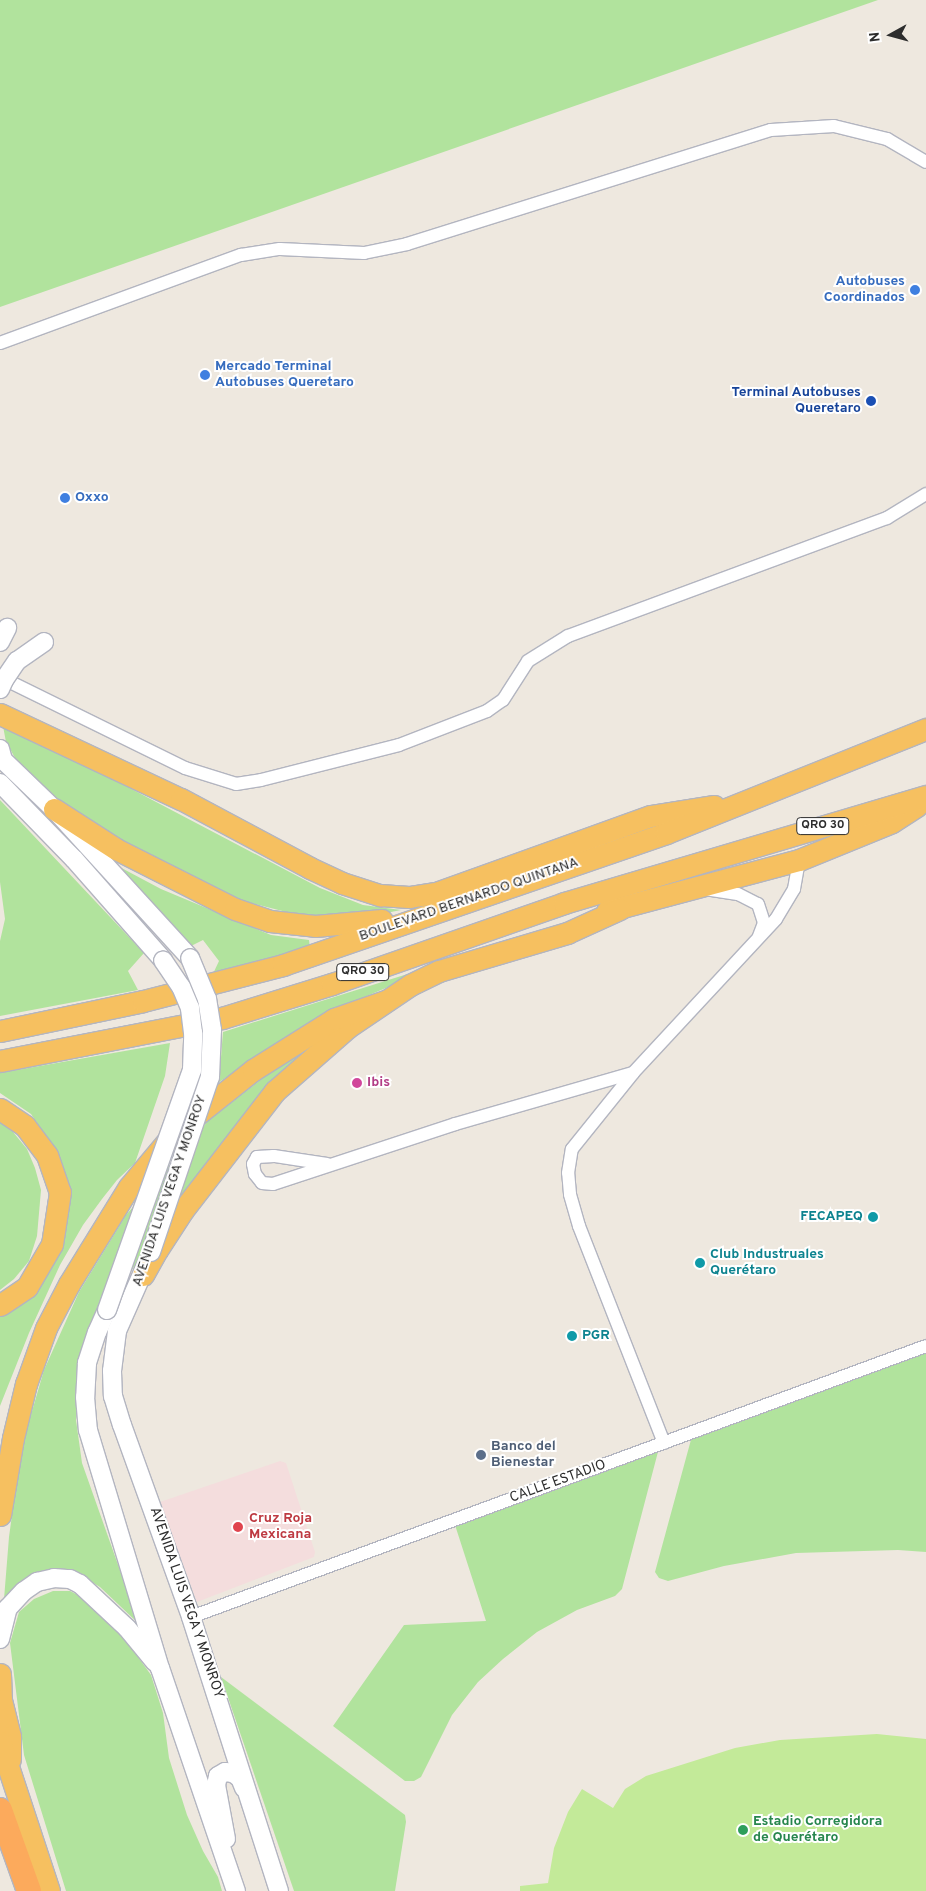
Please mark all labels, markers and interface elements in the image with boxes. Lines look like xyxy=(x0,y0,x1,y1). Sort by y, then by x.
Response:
north arrow xyxy=(866,10,916,60)
text: N xyxy=(867,31,885,43)
place label: Autobuses Coordinados xyxy=(824,274,905,306)
marker: Autobuses Coordinados xyxy=(909,284,921,296)
place label: Mercado Terminal Autobuses Queretaro xyxy=(215,359,354,392)
marker: Mercado Terminal Autobuses Queretaro xyxy=(199,369,211,381)
place label: Terminal Autobuses Queretaro xyxy=(731,385,861,418)
marker: Terminal Autobuses Queretaro xyxy=(865,395,877,407)
place label: Oxxo xyxy=(75,490,109,506)
marker: Oxxo xyxy=(59,492,71,504)
road number: QRO 30 xyxy=(796,816,850,836)
street label: BOULEVARD BERNARDO QUINTANA xyxy=(357,854,581,946)
road number: QRO 30 xyxy=(336,962,390,982)
place label: Ibis xyxy=(367,1075,390,1091)
marker: Ibis xyxy=(351,1077,363,1089)
street label: AVENIDA LUIS VEGA Y MONROY xyxy=(129,1092,211,1290)
place label: FECAPEQ xyxy=(800,1209,863,1225)
marker: FECAPEQ xyxy=(867,1211,879,1223)
place label: Club Industruales Querétaro xyxy=(710,1247,824,1280)
marker: Club Industruales Querétaro xyxy=(694,1257,706,1269)
place label: PGR xyxy=(582,1328,610,1344)
marker: PGR xyxy=(566,1330,578,1342)
place label: Banco del Bienestar xyxy=(491,1439,556,1471)
marker: Banco del Bienestar xyxy=(475,1449,487,1461)
street label: CALLE ESTADIO xyxy=(508,1457,608,1507)
street label: AVENIDA LUIS VEGA Y MONROY xyxy=(145,1504,227,1702)
place label: Cruz Roja Mexicana xyxy=(249,1511,312,1544)
marker: Cruz Roja Mexicana xyxy=(231,1520,245,1534)
place label: Estadio Corregidora de Querétaro xyxy=(753,1814,882,1846)
marker: Estadio Corregidora de Querétaro xyxy=(737,1824,749,1836)

